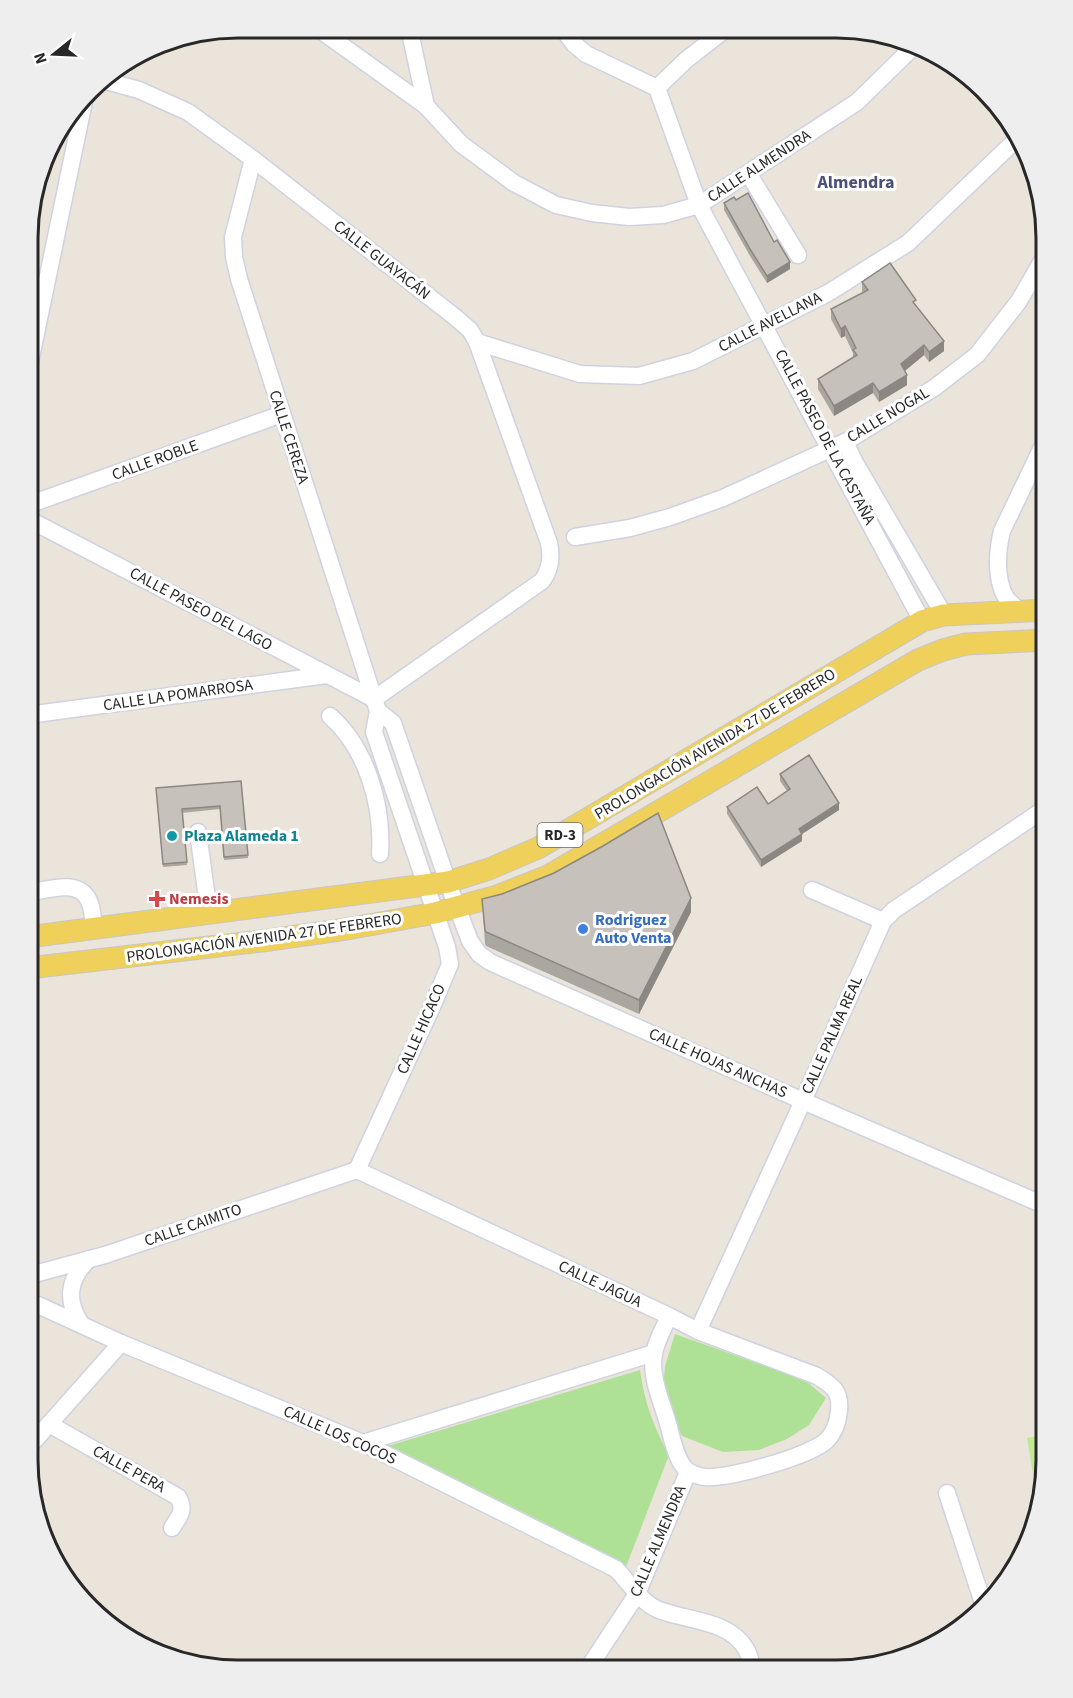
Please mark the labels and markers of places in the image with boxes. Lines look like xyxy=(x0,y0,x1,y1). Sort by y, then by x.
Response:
place label: Plaza Alameda 1 xyxy=(184,825,299,847)
marker: Plaza Alameda 1 xyxy=(165,829,179,843)
place label: Nemesis xyxy=(169,888,229,910)
marker: Nemesis xyxy=(150,892,164,906)
place label: Rodriguez Auto Venta xyxy=(594,909,671,949)
marker: Rodriguez Auto Venta xyxy=(576,922,590,936)

